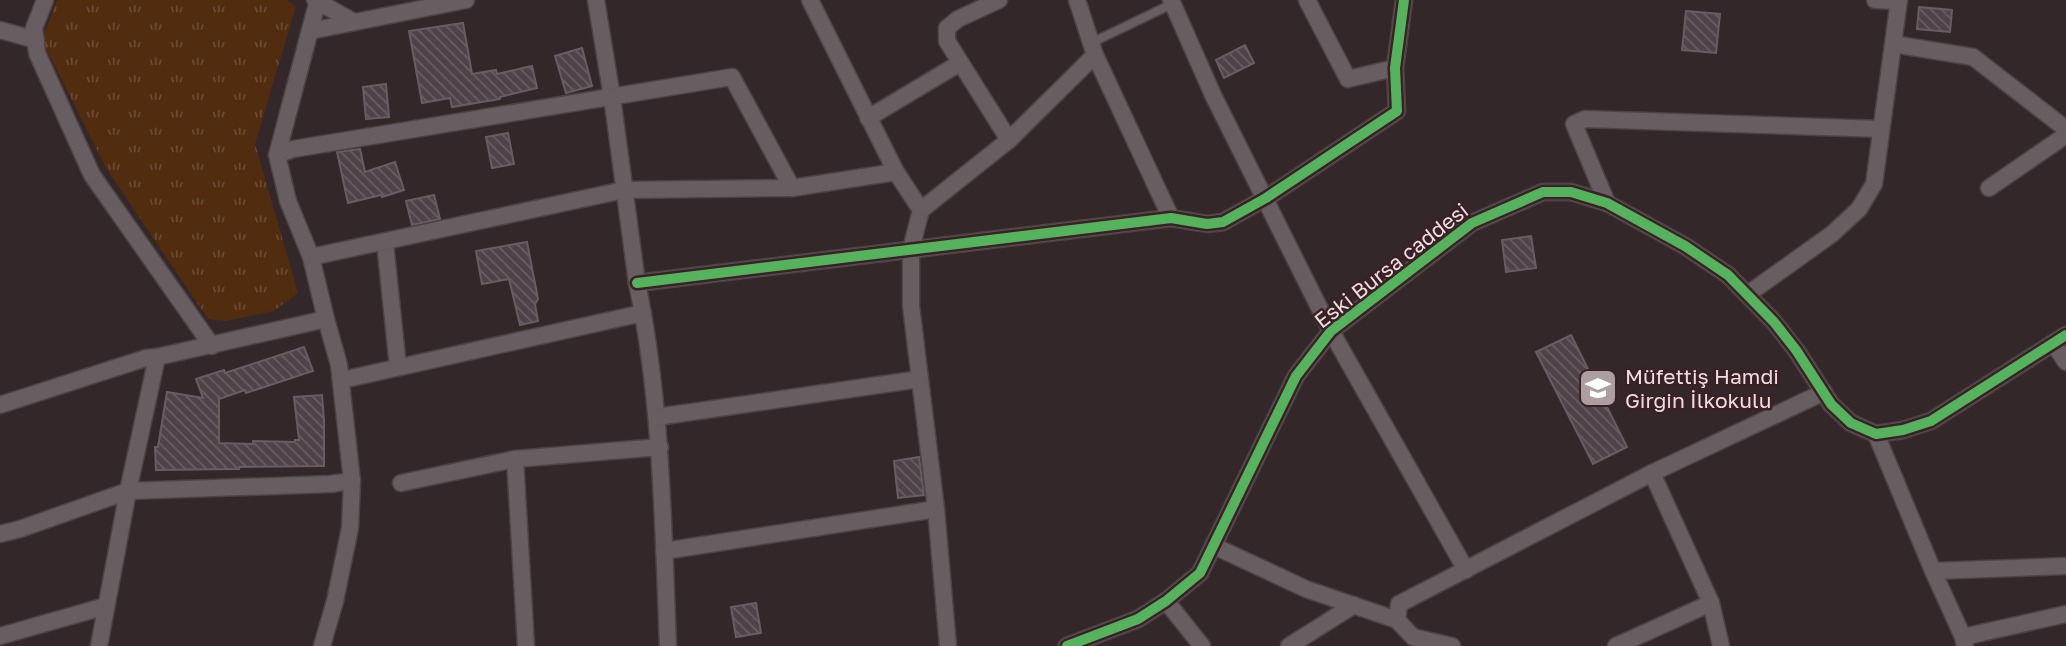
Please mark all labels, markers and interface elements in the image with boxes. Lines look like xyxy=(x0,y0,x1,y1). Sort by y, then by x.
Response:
street label: Eski Bursa caddesi xyxy=(1309,197,1473,333)
place label: Müfettiş Hamdi Girgin İlkokulu xyxy=(1625,363,1779,413)
school or university icon: Müfettiş Hamdi Girgin İlkokulu xyxy=(1577,367,1619,409)

